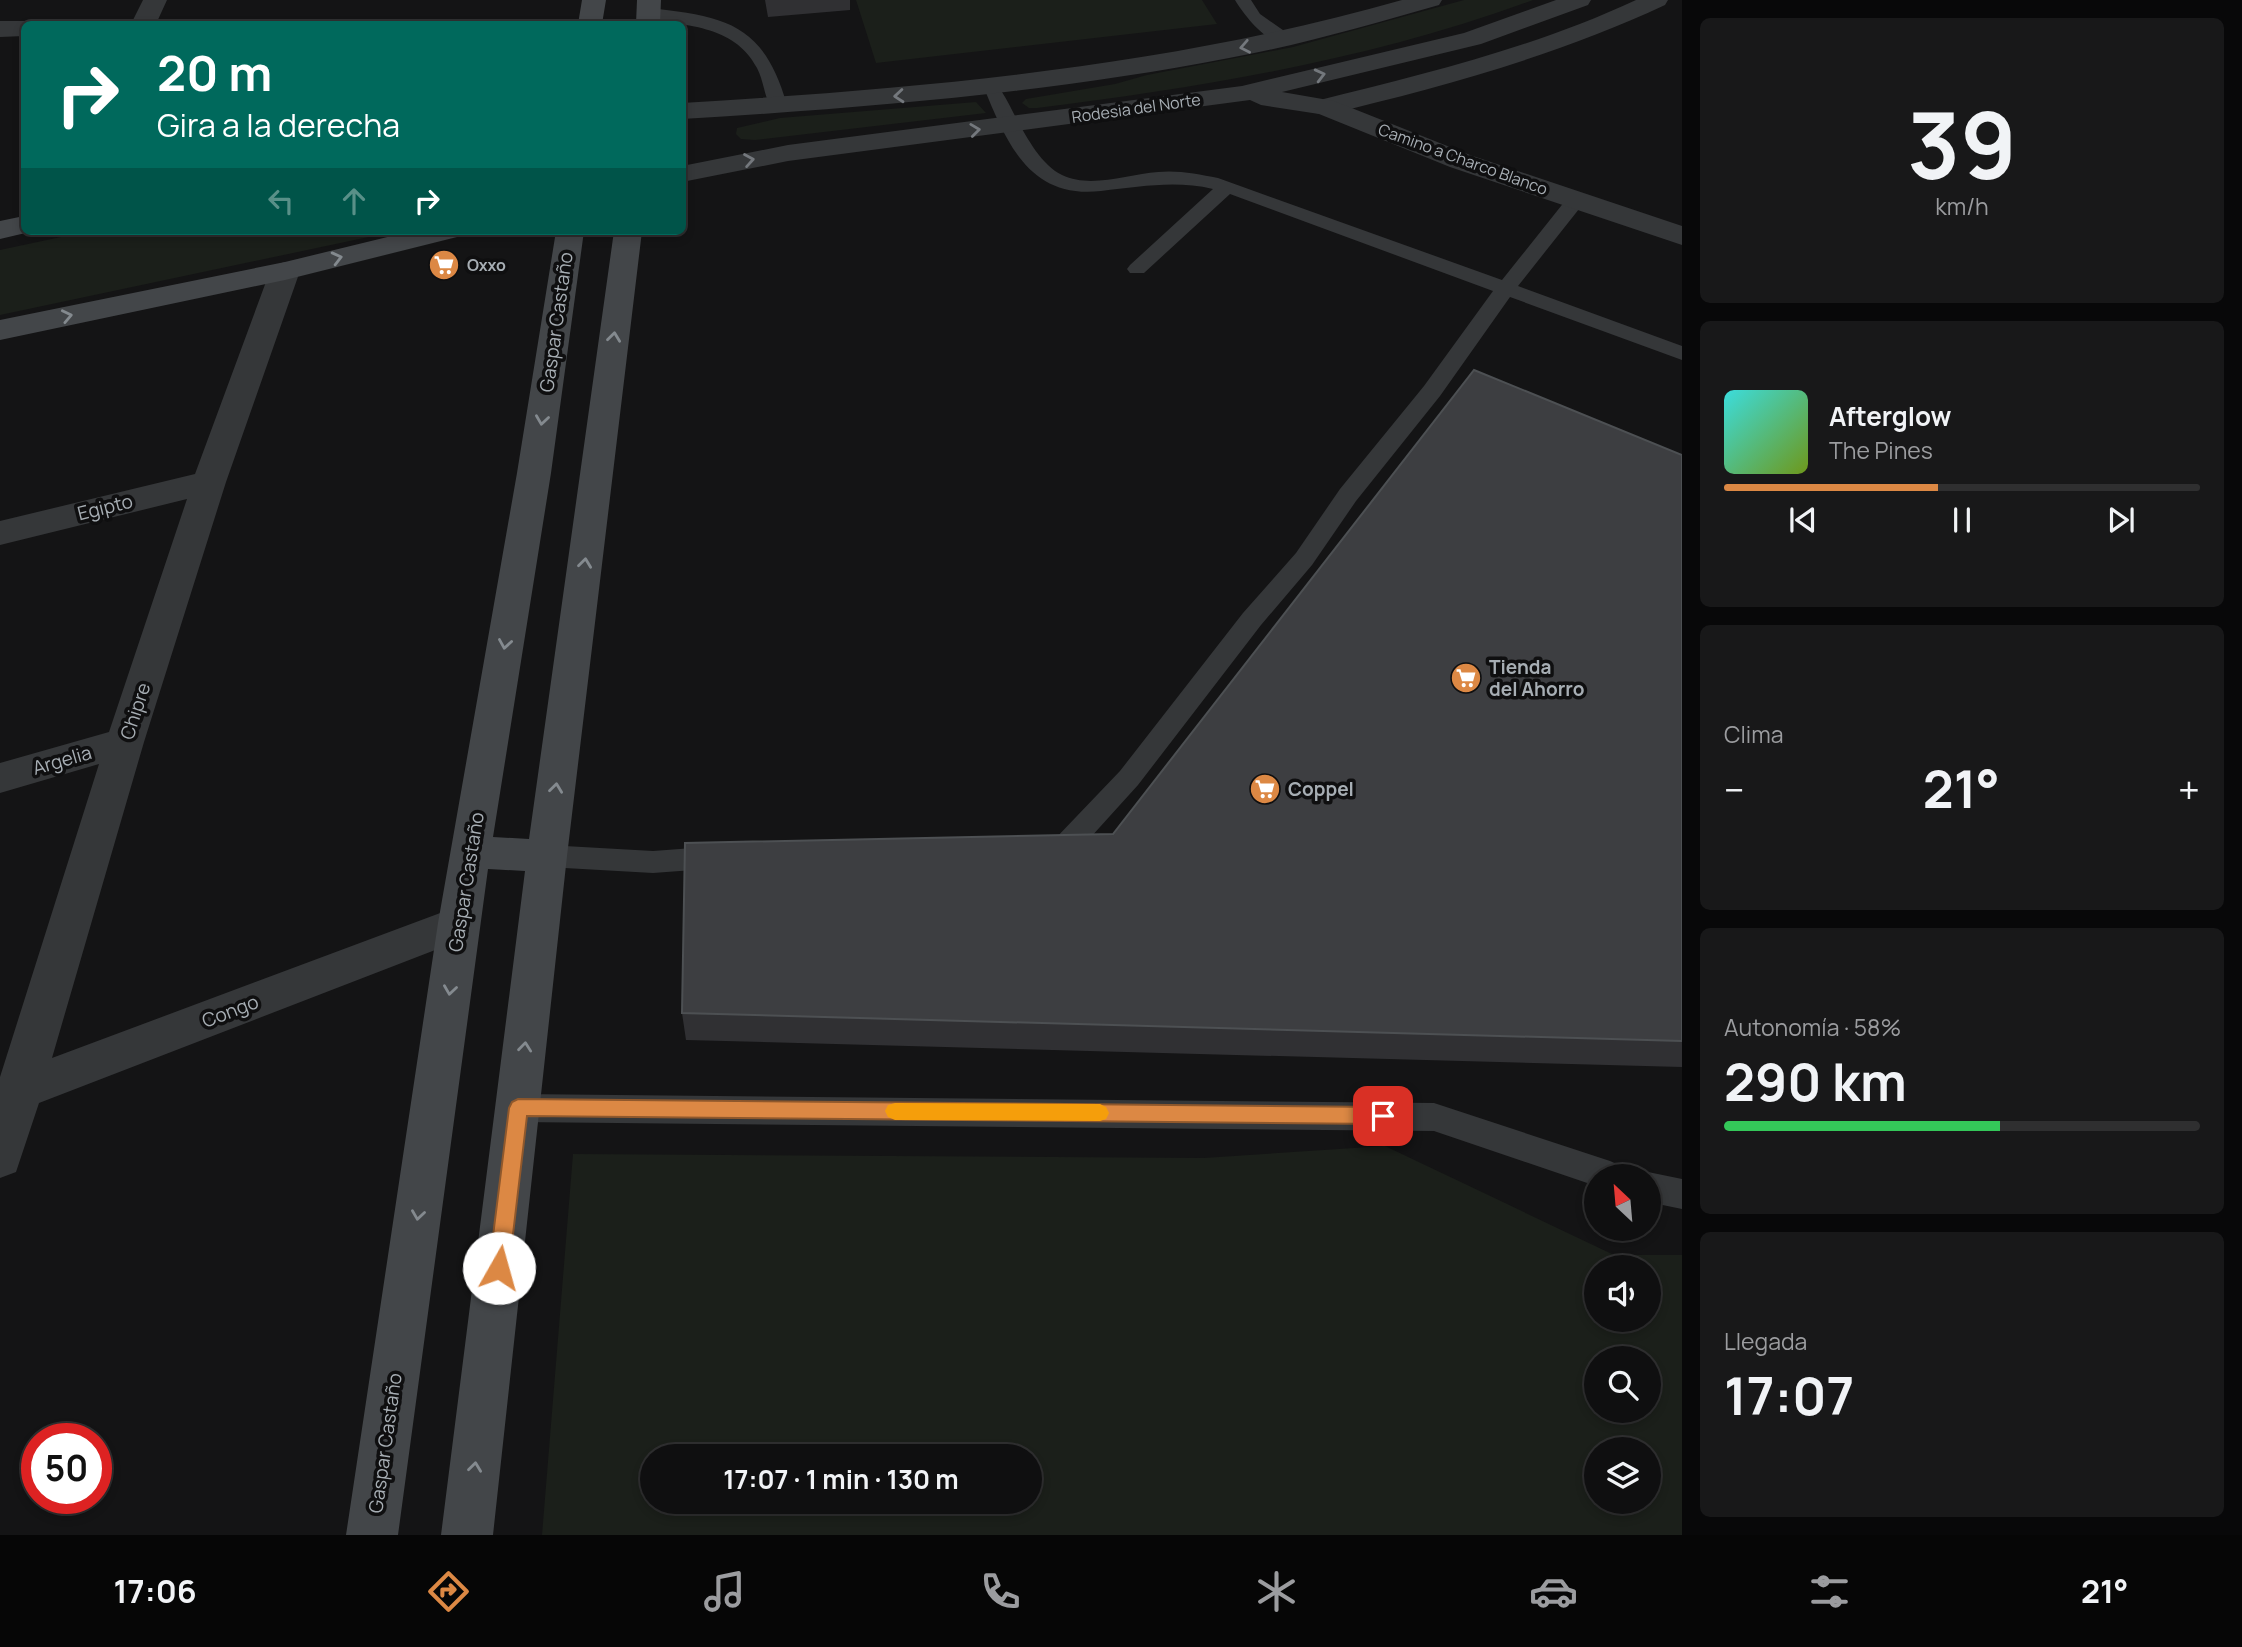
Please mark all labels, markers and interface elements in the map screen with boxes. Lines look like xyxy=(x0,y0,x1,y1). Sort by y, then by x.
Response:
one-way arrow xyxy=(1239,38,1251,53)
text: 20 m xyxy=(157,39,272,106)
icon: right xyxy=(42,49,133,140)
one-way arrow xyxy=(1314,69,1326,84)
text: 39 xyxy=(1907,82,2017,206)
one-way arrow xyxy=(893,88,904,103)
street label: Rodesia del Norte xyxy=(1070,88,1202,128)
text: Gira a la derecha xyxy=(157,103,400,147)
street label: Camino a Charco Blanco xyxy=(1375,118,1551,200)
one-way arrow xyxy=(969,122,981,137)
one-way arrow xyxy=(743,153,755,168)
icon: left xyxy=(262,182,300,220)
icon: ahead xyxy=(335,182,373,220)
icon: right xyxy=(408,182,446,220)
text: km/h xyxy=(1935,190,1989,222)
supermarket icon: Oxxo xyxy=(427,248,461,282)
street label: Gaspar Castaño xyxy=(533,250,579,394)
one-way arrow xyxy=(331,252,343,266)
place label: Oxxo xyxy=(467,254,506,276)
one-way arrow xyxy=(61,310,73,325)
one-way arrow xyxy=(606,331,621,343)
text: Afterglow xyxy=(1829,398,1951,434)
one-way arrow xyxy=(534,414,549,426)
text: The Pines xyxy=(1829,434,1933,466)
street label: Egipto xyxy=(75,488,135,526)
icon: previous xyxy=(1784,501,1822,539)
icon: pause xyxy=(1943,501,1981,539)
icon: next xyxy=(2102,501,2140,539)
one-way arrow xyxy=(577,557,592,568)
one-way arrow xyxy=(498,638,513,650)
place label: Tienda del Ahorro xyxy=(1489,654,1584,702)
supermarket icon: Tienda del Ahorro xyxy=(1449,661,1483,695)
street label: Chipre xyxy=(114,679,156,743)
text: Clima xyxy=(1724,718,1783,750)
street label: Argelia xyxy=(29,739,95,781)
text: 21° xyxy=(1923,753,2000,824)
text: − xyxy=(1724,763,1745,815)
text: + xyxy=(2178,763,2200,815)
supermarket icon: Coppel xyxy=(1248,772,1282,806)
place label: Coppel xyxy=(1288,776,1354,802)
one-way arrow xyxy=(548,782,563,794)
street label: Gaspar Castaño xyxy=(442,810,490,954)
one-way arrow xyxy=(442,984,457,996)
street label: Congo xyxy=(198,988,262,1034)
text: Autonomía · 58% xyxy=(1724,1011,1901,1043)
one-way arrow xyxy=(518,1041,533,1053)
text: 290 km xyxy=(1724,1046,1907,1117)
pin xyxy=(1353,1086,1413,1146)
icon: arrive xyxy=(1364,1097,1402,1135)
north arrow xyxy=(1584,1164,1661,1241)
map controls xyxy=(1584,1164,1661,1514)
one-way arrow xyxy=(410,1209,425,1221)
position arrow xyxy=(462,1231,536,1305)
button: sound xyxy=(1584,1255,1661,1332)
text: Llegada xyxy=(1724,1325,1807,1357)
button: search xyxy=(1584,1346,1661,1423)
text: 17:07 xyxy=(1724,1360,1854,1431)
street label: Gaspar Castaño xyxy=(362,1371,408,1515)
speed limit sign: 50 xyxy=(21,1423,112,1514)
button: layers xyxy=(1584,1437,1661,1514)
one-way arrow xyxy=(468,1461,483,1473)
text: 17:07 · 1 min · 130 m xyxy=(723,1461,959,1497)
icon: directions xyxy=(424,1567,473,1616)
icon: music xyxy=(700,1567,749,1616)
icon: phone xyxy=(976,1567,1025,1616)
icon: climate xyxy=(1252,1567,1301,1616)
icon: car xyxy=(1529,1567,1578,1616)
icon: filters xyxy=(1805,1567,1854,1616)
text: 17:06 xyxy=(114,1569,197,1613)
text: 21° xyxy=(2081,1569,2128,1613)

